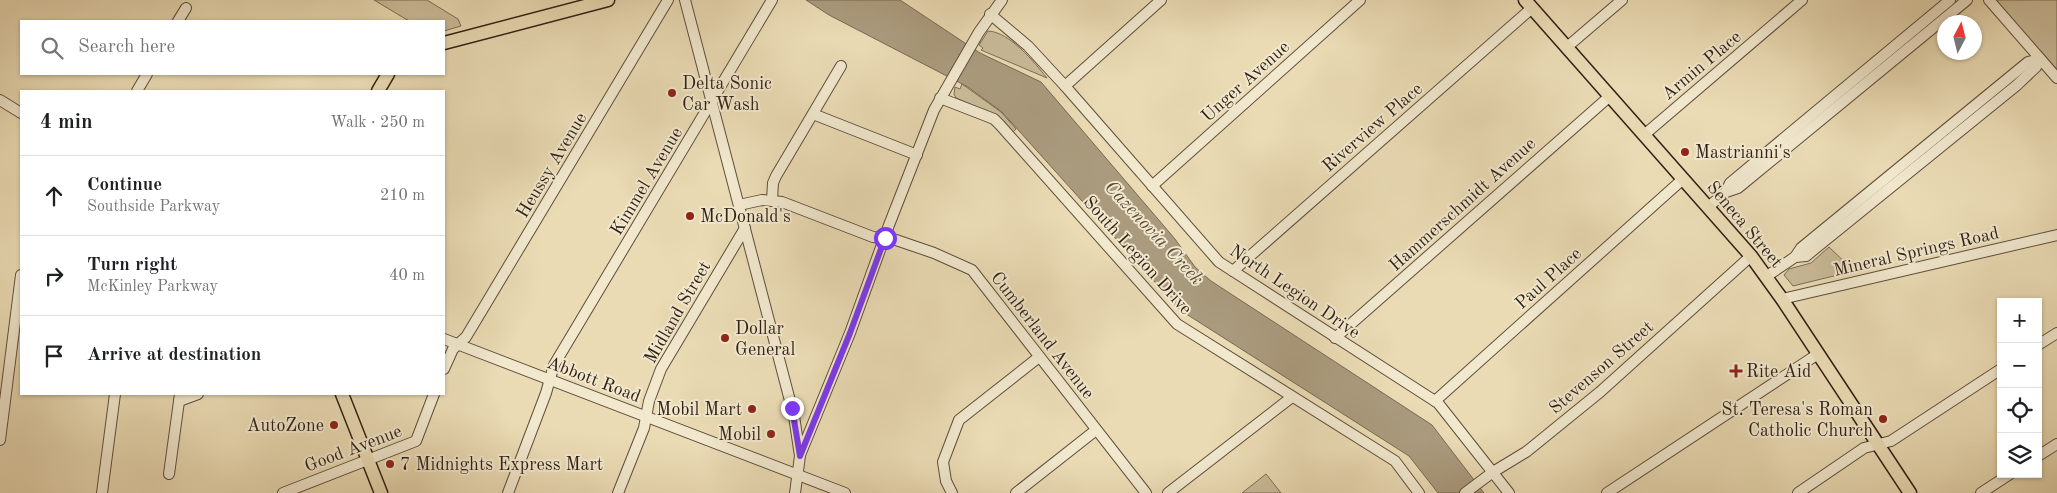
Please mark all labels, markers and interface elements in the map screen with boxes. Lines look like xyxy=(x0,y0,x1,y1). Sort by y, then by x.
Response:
north arrow xyxy=(1937,15,1982,60)
search box xyxy=(20,20,445,75)
street label: Armin Place xyxy=(1659,28,1745,104)
icon: search xyxy=(38,34,66,62)
text: Search here xyxy=(78,38,175,57)
street label: Unger Avenue xyxy=(1198,38,1293,126)
place label: Delta Sonic Car Wash xyxy=(682,75,772,114)
street label: Riverview Place xyxy=(1319,80,1426,176)
marker: Delta Sonic Car Wash xyxy=(666,87,678,99)
street label: Heussy Avenue xyxy=(513,110,590,221)
text: 4 min xyxy=(40,112,93,133)
text: Walk · 250 m xyxy=(330,115,425,131)
street label: Kimmel Avenue xyxy=(608,124,686,239)
street label: Hammerschmidt Avenue xyxy=(1386,135,1539,275)
place label: Mastrianni's xyxy=(1695,144,1791,162)
marker: Mastrianni's xyxy=(1679,146,1691,158)
text: Continue xyxy=(87,176,162,195)
water label: Cazenovia Creek xyxy=(1100,178,1206,290)
street label: Seneca Street xyxy=(1703,178,1785,271)
icon: ahead xyxy=(40,182,68,210)
text: 210 m xyxy=(380,188,425,204)
street label: South Legion Drive xyxy=(1079,193,1195,318)
text: Southside Parkway xyxy=(87,199,220,215)
place label: McDonald's xyxy=(700,208,791,226)
marker: McDonald's xyxy=(684,210,696,222)
street label: Mineral Springs Road xyxy=(1832,224,2001,280)
route start xyxy=(874,227,897,250)
street label: North Legion Drive xyxy=(1226,242,1363,342)
street label: Paul Place xyxy=(1512,245,1585,313)
text: Turn right xyxy=(87,256,177,275)
street label: Midland Street xyxy=(641,258,714,367)
icon: right xyxy=(40,262,68,290)
text: 40 m xyxy=(389,268,425,284)
street label: Cumberland Avenue xyxy=(987,269,1097,403)
text: McKinley Parkway xyxy=(87,279,218,295)
map controls xyxy=(1997,298,2042,478)
button: + xyxy=(1997,298,2042,343)
street label: Stevenson Street xyxy=(1546,318,1657,418)
place label: Dollar General xyxy=(735,320,796,359)
marker: Dollar General xyxy=(719,332,731,344)
icon: arrive xyxy=(40,342,68,370)
button: − xyxy=(1997,343,2042,388)
text: Arrive at destination xyxy=(87,346,261,365)
street label: Abbott Road xyxy=(544,354,643,406)
place label: Rite Aid xyxy=(1746,363,1811,381)
marker: Rite Aid xyxy=(1730,365,1742,377)
button: locate xyxy=(1997,388,2042,433)
route end xyxy=(781,397,804,420)
place label: Mobil Mart xyxy=(656,401,742,419)
place label: St. Teresa's Roman Catholic Church xyxy=(1721,401,1873,440)
marker: Mobil Mart xyxy=(746,403,758,415)
marker: St. Teresa's Roman Catholic Church xyxy=(1877,413,1889,425)
place label: AutoZone xyxy=(247,417,324,435)
marker: AutoZone xyxy=(328,419,340,431)
street label: Good Avenue xyxy=(302,422,404,476)
place label: Mobil xyxy=(718,426,761,444)
marker: Mobil xyxy=(765,428,777,440)
button: layers xyxy=(1997,433,2042,478)
place label: 7 Midnights Express Mart xyxy=(400,456,603,474)
marker: 7 Midnights Express Mart xyxy=(384,458,396,470)

